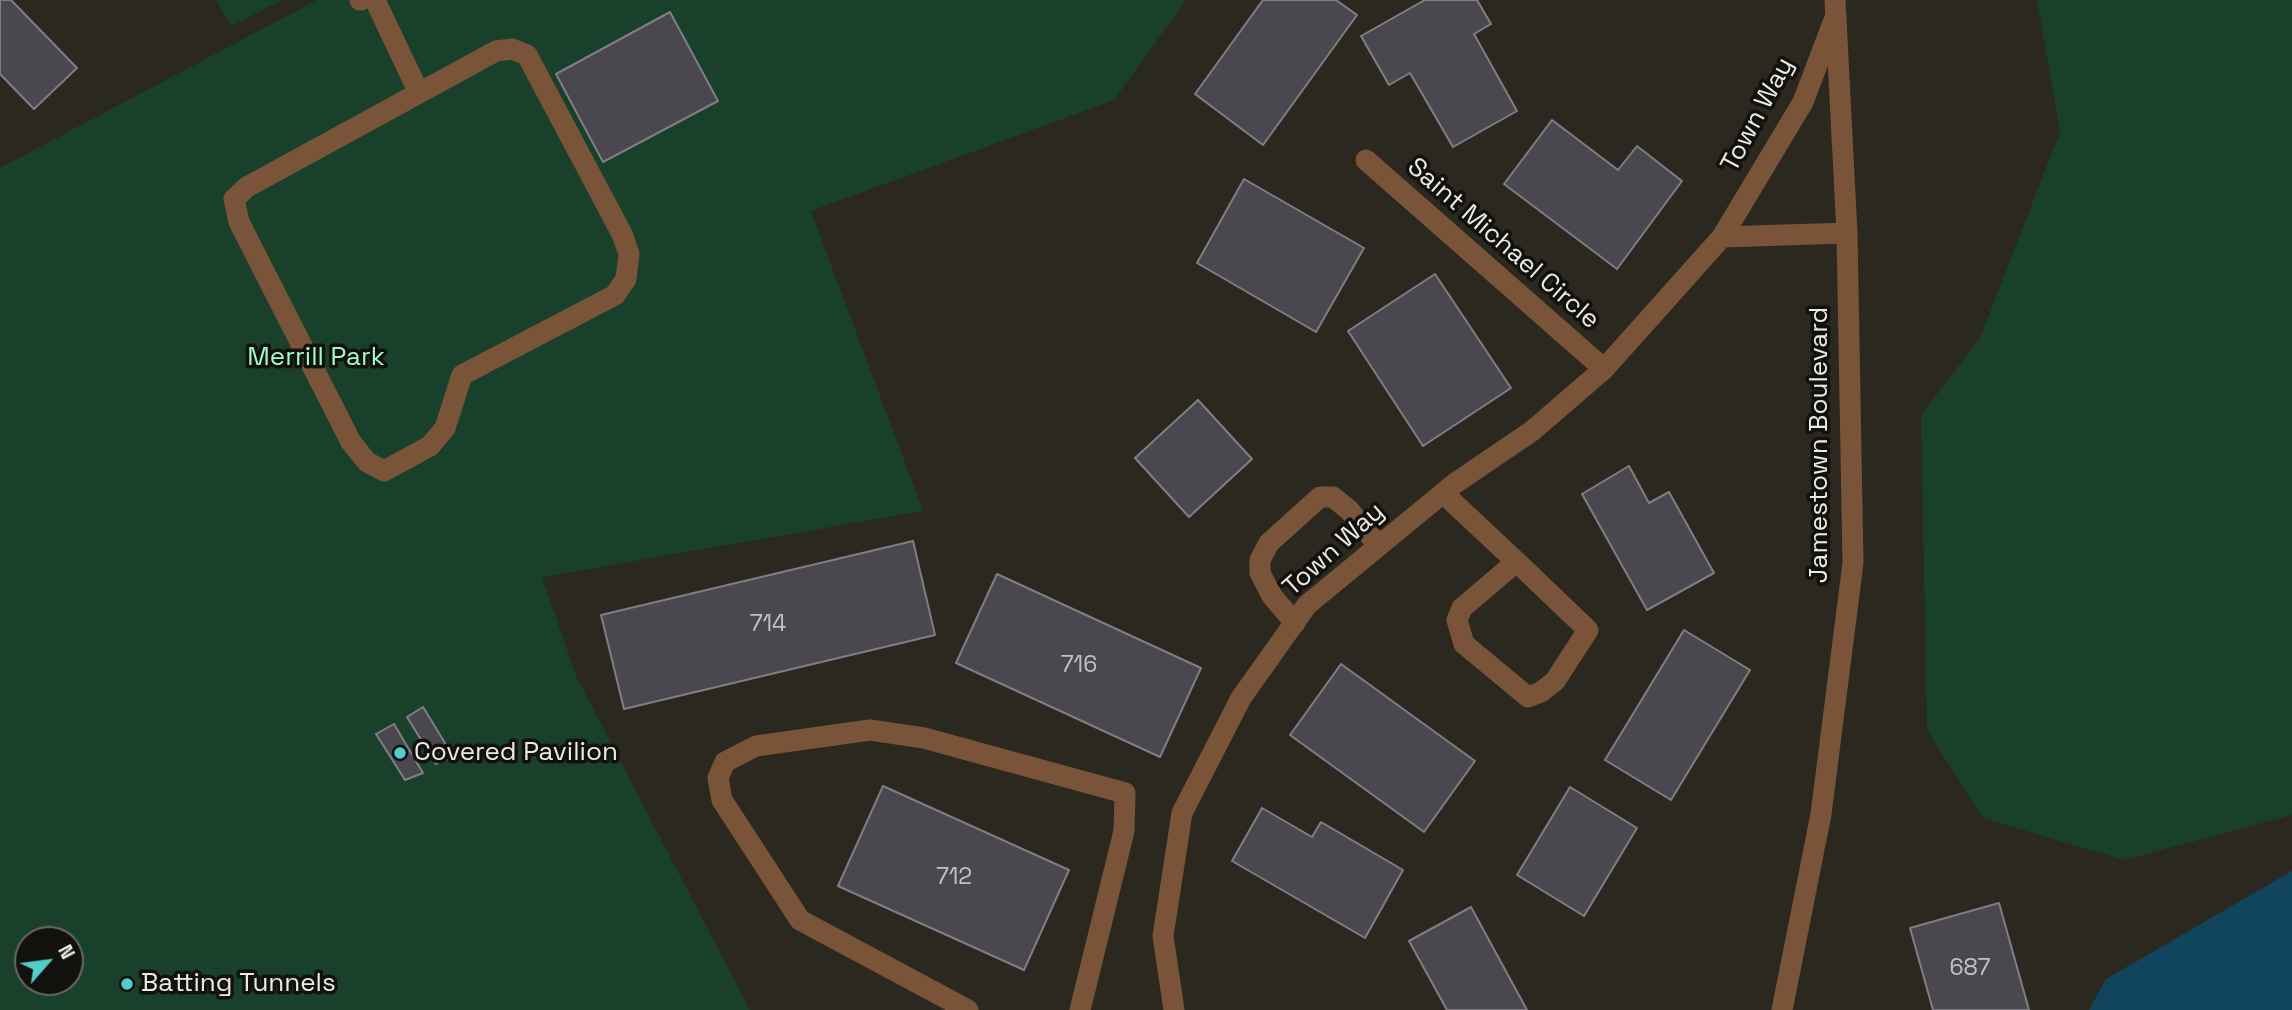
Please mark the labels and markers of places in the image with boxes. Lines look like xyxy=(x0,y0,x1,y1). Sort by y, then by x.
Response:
place label: Covered Pavilion xyxy=(414,737,618,769)
marker: Covered Pavilion xyxy=(392,745,408,761)
place label: Batting Tunnels xyxy=(141,968,336,1000)
marker: Batting Tunnels xyxy=(119,976,135,992)

